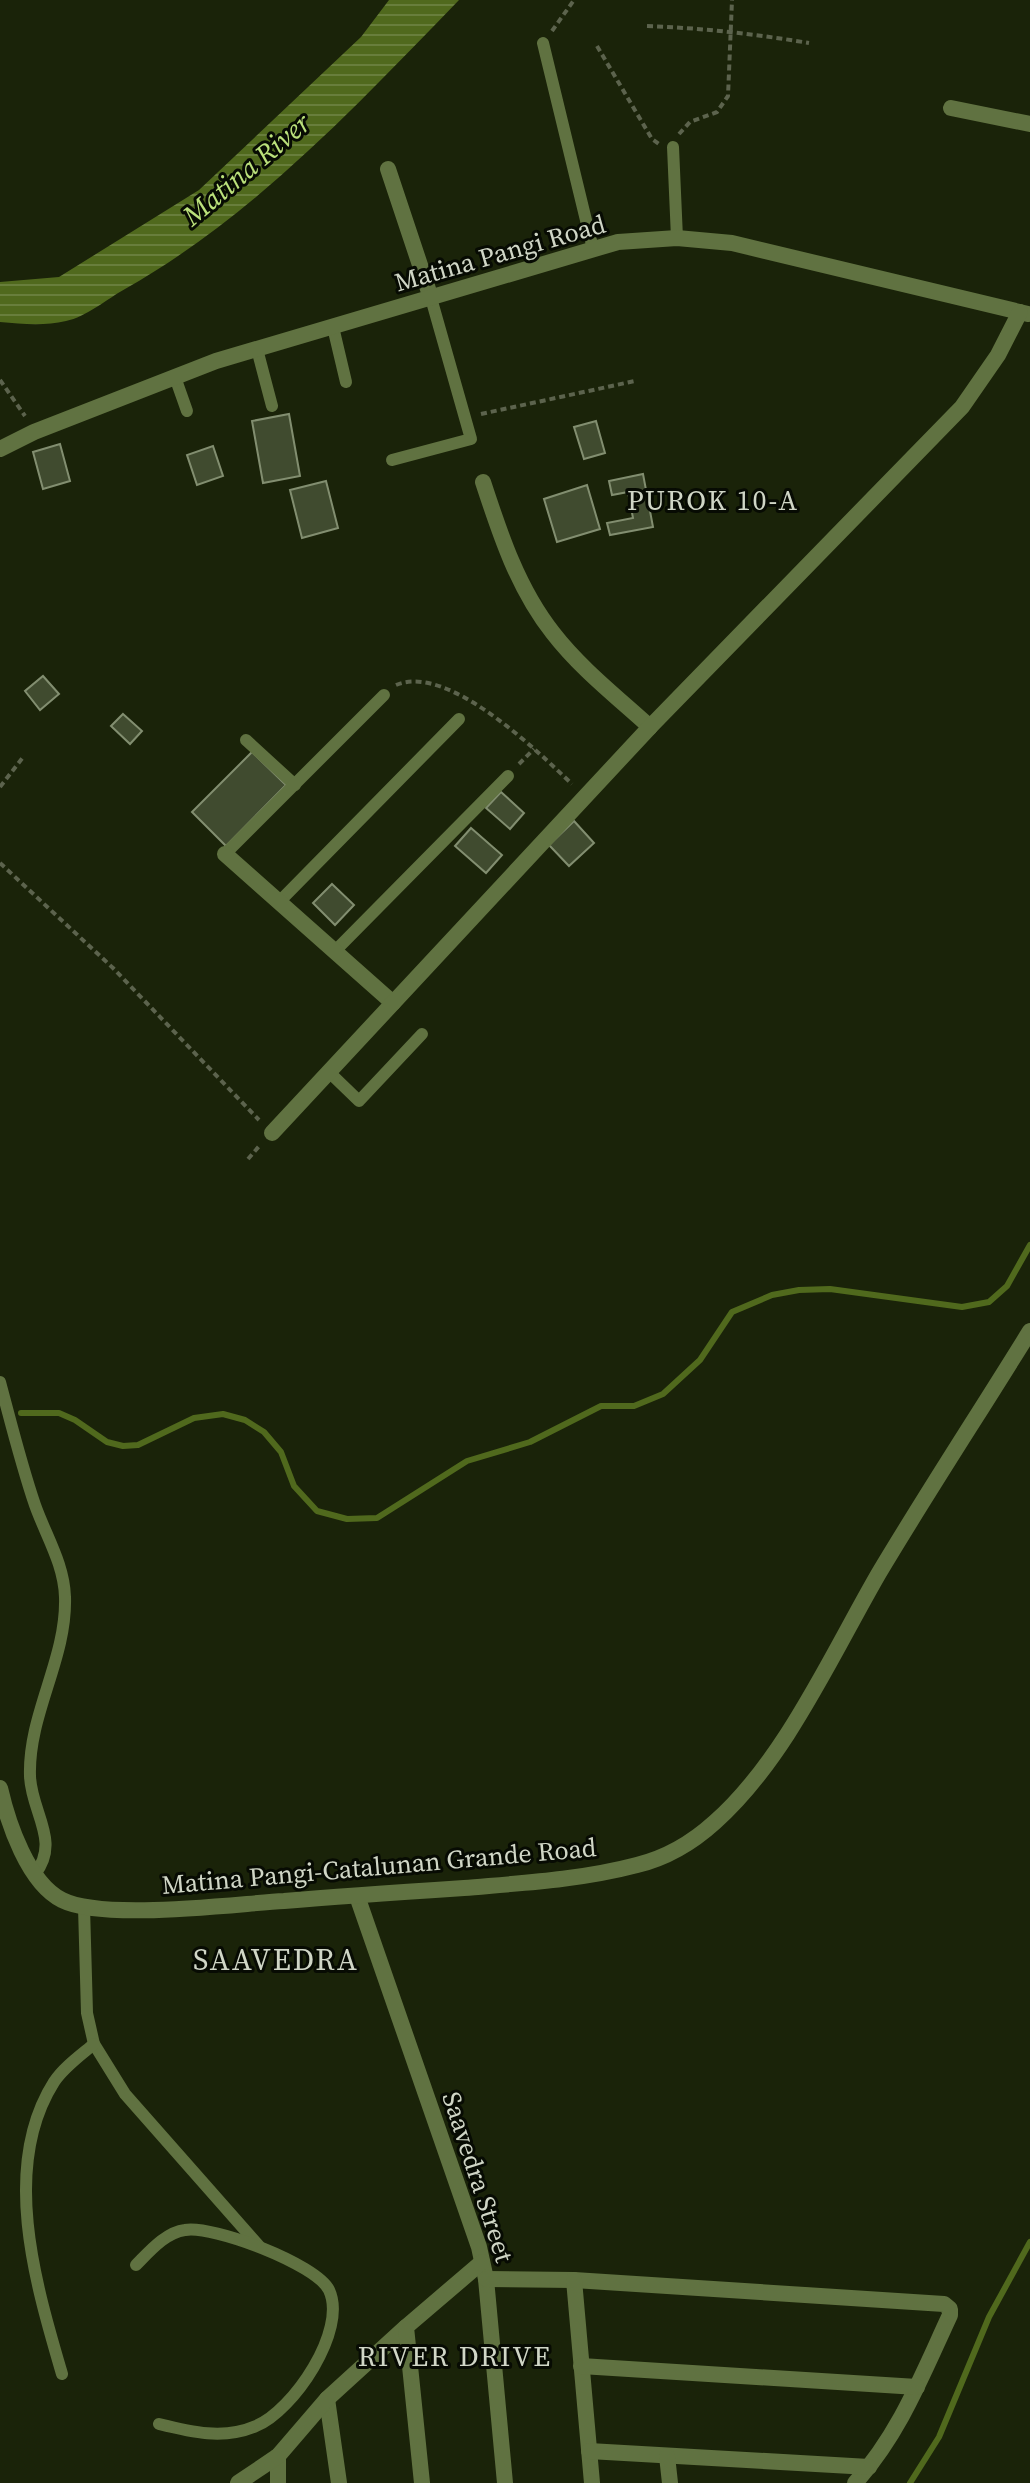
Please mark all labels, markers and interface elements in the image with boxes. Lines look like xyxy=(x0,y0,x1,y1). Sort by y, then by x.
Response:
water label: Matina River xyxy=(173,104,319,235)
street label: Matina Pangi Road xyxy=(390,206,610,300)
district label: PUROK 10-A xyxy=(627,481,799,519)
street label: Matina Pangi-Catalunan Grande Road xyxy=(160,1829,598,1903)
district label: SAAVEDRA xyxy=(193,1939,359,1980)
street label: Saavedra Street xyxy=(434,2087,523,2267)
district label: RIVER DRIVE xyxy=(358,2337,552,2375)

